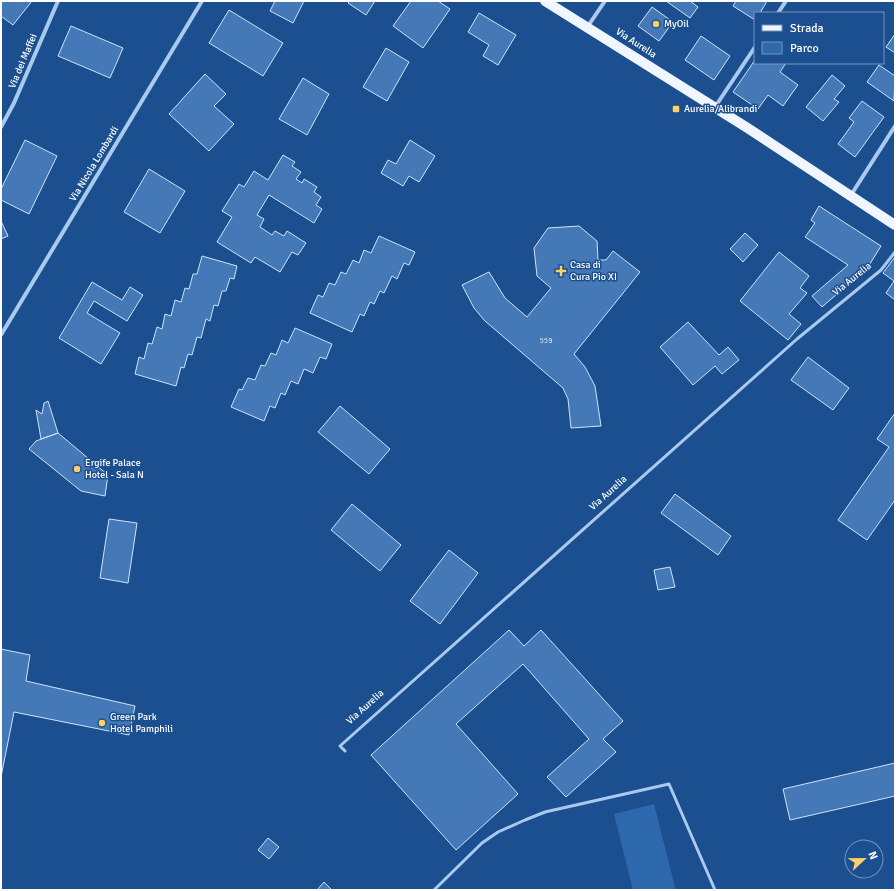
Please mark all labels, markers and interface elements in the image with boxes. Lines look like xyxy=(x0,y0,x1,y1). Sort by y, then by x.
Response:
legend xyxy=(754,12,884,64)
place label: MyOil xyxy=(664,18,689,30)
marker: MyOil xyxy=(651,19,661,29)
text: Strada xyxy=(790,21,824,36)
street label: Via Aurelia xyxy=(613,25,659,61)
street label: Via dei Maffei xyxy=(6,32,40,90)
text: Parco xyxy=(790,41,819,56)
place label: Aurelia/Alibrandi xyxy=(684,103,757,115)
marker: Aurelia/Alibrandi xyxy=(671,104,681,114)
street label: Via Nicola Lombardi xyxy=(67,124,121,204)
place label: Casa di Cura Pio XI xyxy=(570,259,617,283)
street label: Via Aurelia xyxy=(830,260,874,298)
marker: Casa di Cura Pio XI xyxy=(555,265,567,277)
house number: 559 xyxy=(540,335,552,345)
place label: Ergife Palace Hotel - Sala N xyxy=(85,457,144,481)
marker: Ergife Palace Hotel - Sala N xyxy=(72,464,82,474)
street label: Via Aurelia xyxy=(587,473,629,513)
street label: Via Aurelia xyxy=(344,687,386,727)
place label: Green Park Hotel Pamphili xyxy=(110,711,173,735)
marker: Green Park Hotel Pamphili xyxy=(97,718,107,728)
north arrow xyxy=(844,839,884,879)
text: N xyxy=(865,849,880,861)

